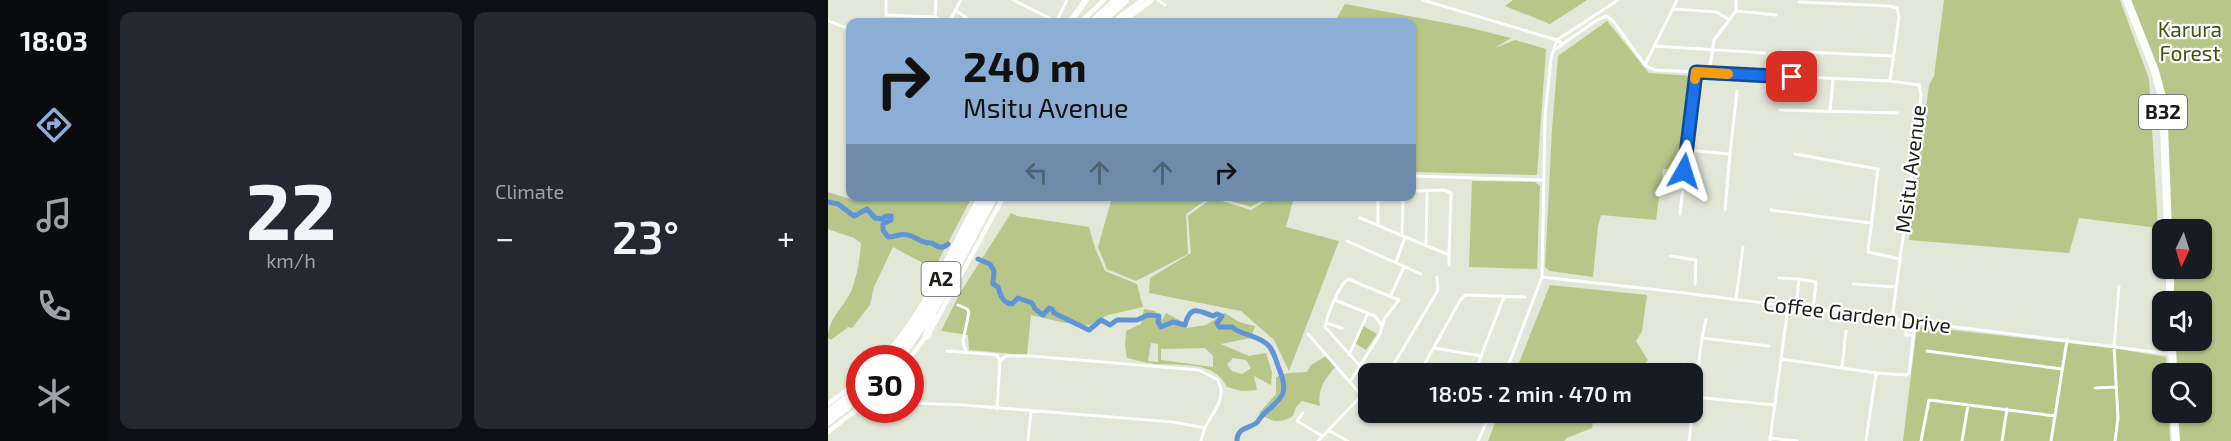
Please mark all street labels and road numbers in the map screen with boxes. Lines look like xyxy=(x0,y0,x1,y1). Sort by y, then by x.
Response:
road number: B32 xyxy=(2139,95,2187,129)
street label: Msitu Avenue xyxy=(1889,103,1930,234)
road number: A2 xyxy=(922,262,960,296)
street label: Coffee Garden Drive xyxy=(1762,290,1952,337)

